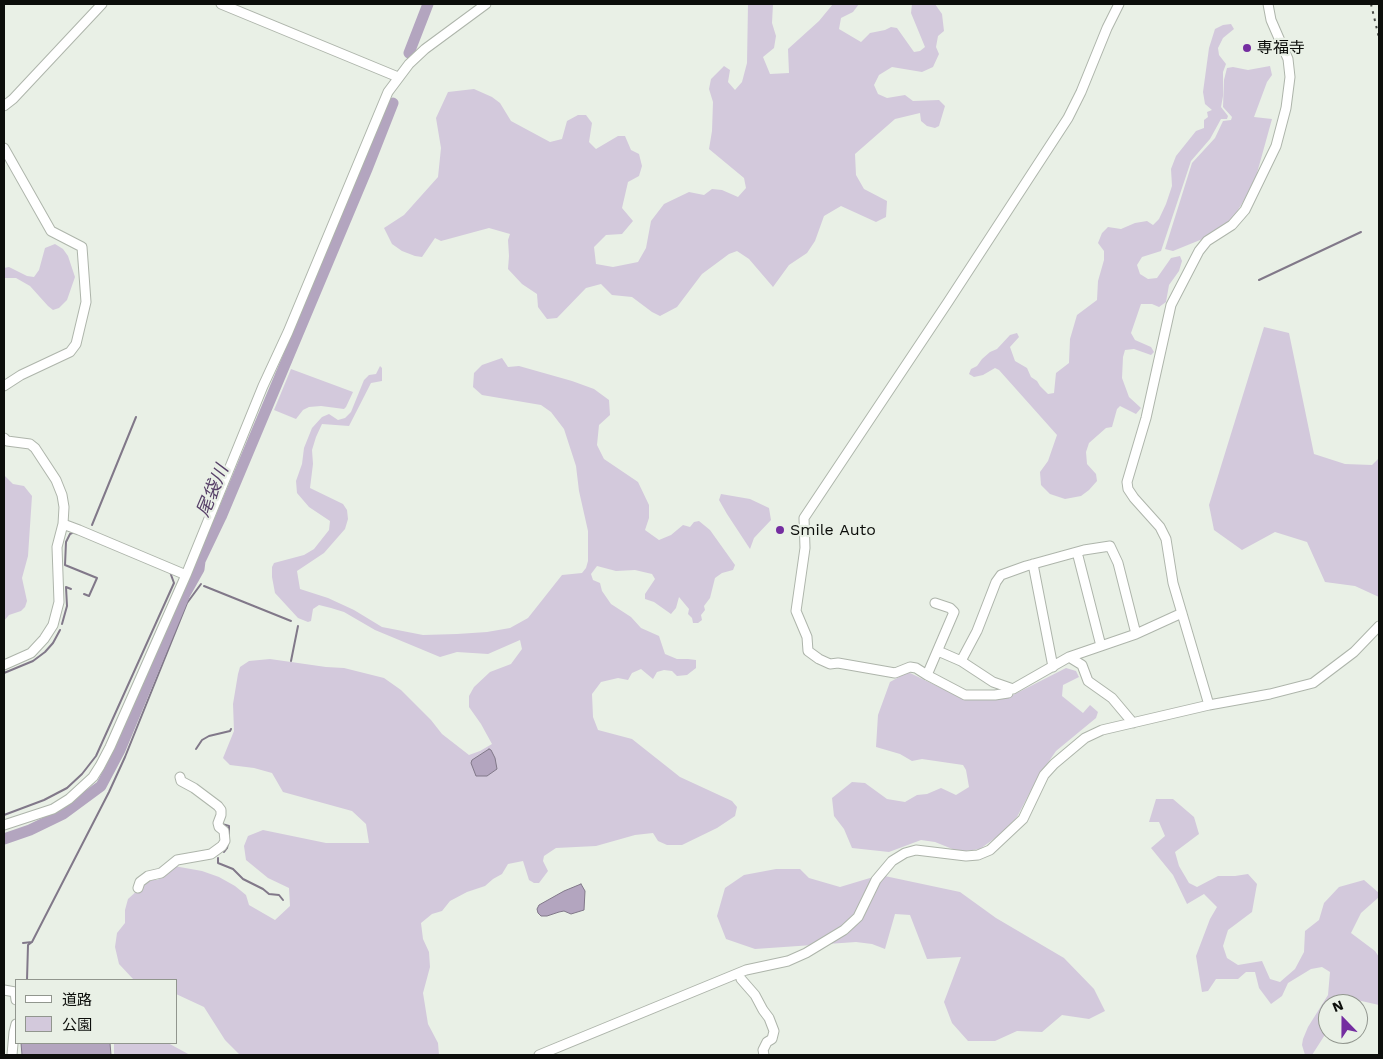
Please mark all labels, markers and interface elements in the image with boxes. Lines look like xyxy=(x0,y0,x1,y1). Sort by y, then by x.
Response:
place label: 専福寺 xyxy=(1257,38,1305,58)
marker: 専福寺 xyxy=(1241,42,1253,54)
water label: 尾袋川 xyxy=(193,462,233,520)
place label: Smile Auto xyxy=(790,520,876,540)
marker: Smile Auto xyxy=(774,524,786,536)
legend xyxy=(15,979,178,1044)
text: 道路 xyxy=(62,991,92,1009)
north arrow xyxy=(1318,994,1368,1044)
text: N xyxy=(1330,997,1346,1015)
text: 公園 xyxy=(62,1016,92,1034)

